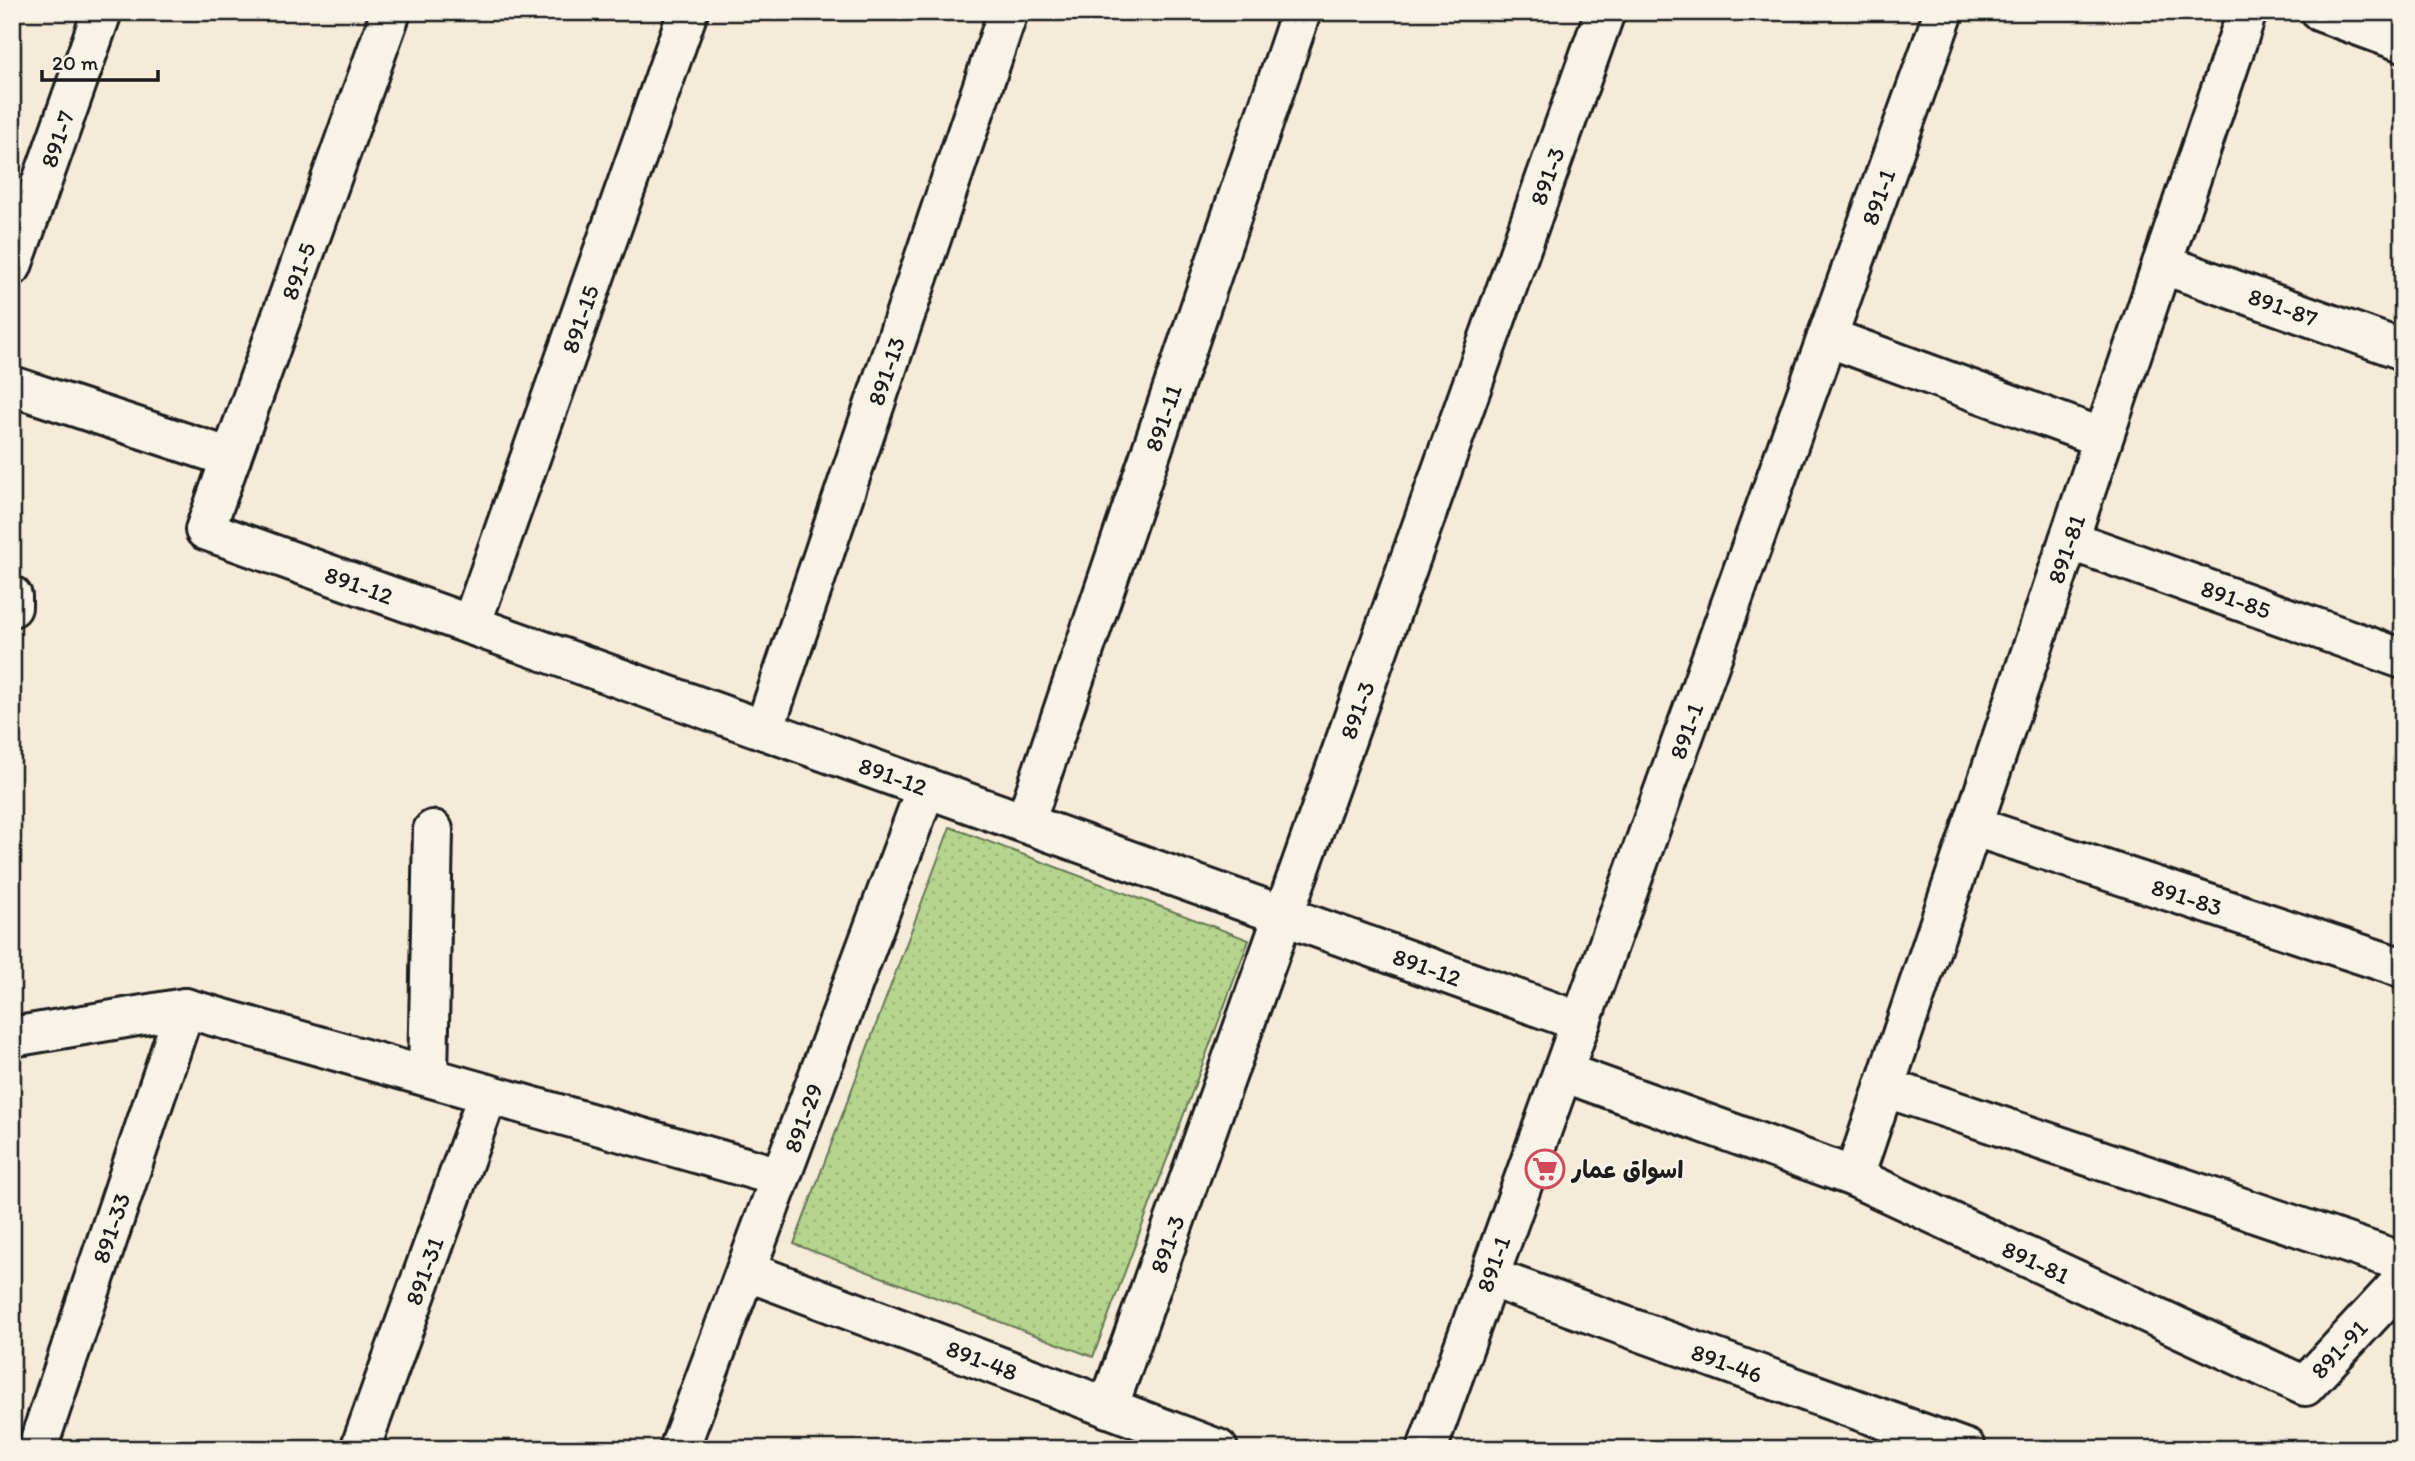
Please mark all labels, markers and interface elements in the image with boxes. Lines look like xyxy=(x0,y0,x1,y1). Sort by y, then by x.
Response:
scale bar xyxy=(42,38,158,82)
text: 20 m xyxy=(52,50,99,75)
street label: 891-7 xyxy=(34,107,80,171)
street label: 891-3 xyxy=(1523,143,1571,209)
street label: 891-1 xyxy=(1855,165,1901,229)
street label: 891-5 xyxy=(274,238,322,304)
street label: 891-15 xyxy=(555,281,605,357)
street label: 891-87 xyxy=(2244,281,2322,333)
street label: 891-13 xyxy=(861,333,911,409)
street label: 891-11 xyxy=(1138,381,1188,455)
street label: 891-81 xyxy=(2041,511,2091,587)
street label: 891-12 xyxy=(321,559,397,611)
street label: 891-85 xyxy=(2197,573,2275,625)
street label: 891-3 xyxy=(1333,677,1381,743)
street label: 891-1 xyxy=(1663,699,1709,763)
street label: 891-12 xyxy=(855,750,931,802)
street label: 891-83 xyxy=(2148,872,2226,922)
street label: 891-12 xyxy=(1389,941,1465,993)
street label: 891-29 xyxy=(777,1079,829,1157)
supermarket icon: اسواق عمار xyxy=(1524,1148,1566,1190)
place label: اسواق عمار xyxy=(1570,1155,1683,1185)
street label: 891-33 xyxy=(85,1189,137,1267)
street label: 891-3 xyxy=(1143,1211,1191,1277)
street label: 891-1 xyxy=(1470,1232,1516,1296)
street label: 891-31 xyxy=(398,1233,450,1309)
street label: 891-81 xyxy=(1998,1234,2074,1290)
street label: 891-91 xyxy=(2304,1313,2374,1385)
street label: 891-48 xyxy=(942,1333,1022,1387)
street label: 891-46 xyxy=(1687,1337,1767,1389)

